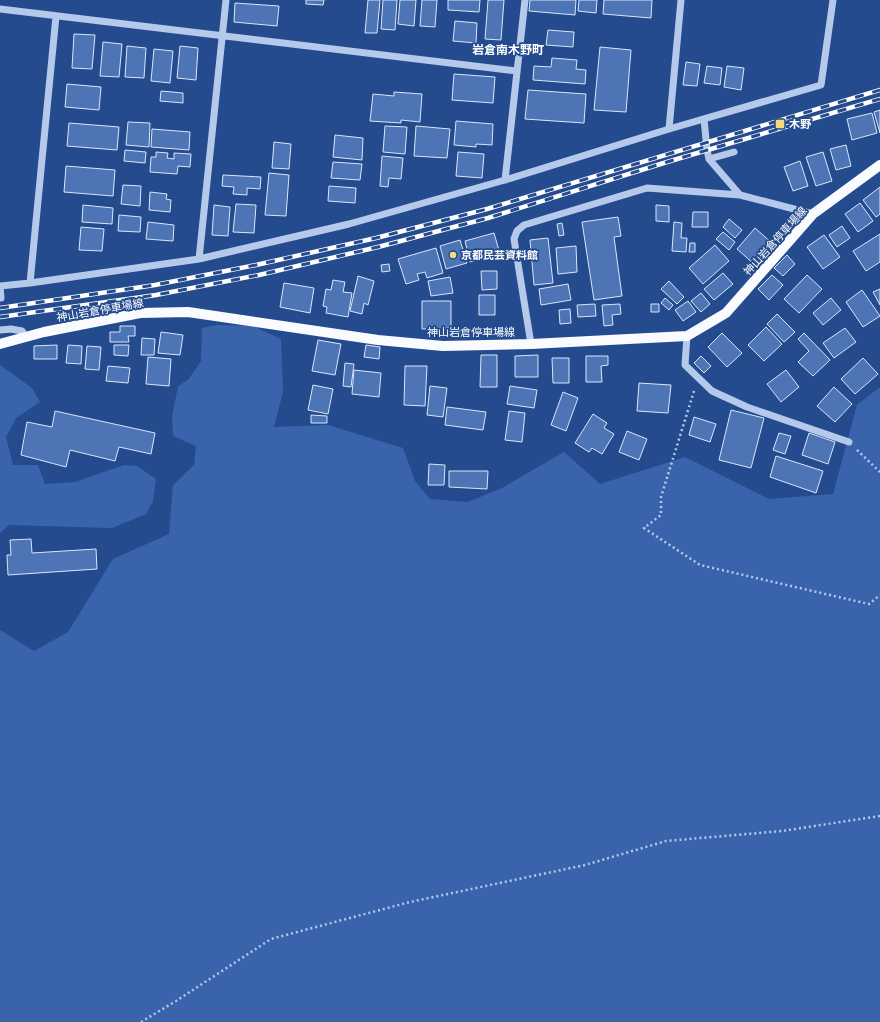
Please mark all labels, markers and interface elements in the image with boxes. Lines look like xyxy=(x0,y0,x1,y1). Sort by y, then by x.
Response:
district label: 岩倉南木野町 xyxy=(472,43,544,56)
marker: 木野 xyxy=(774,118,786,130)
place label: 木野 xyxy=(789,118,812,130)
street label: 神山岩倉停車場線 xyxy=(741,204,809,278)
place label: 京都民芸資料館 xyxy=(461,249,538,261)
marker: 京都民芸資料館 xyxy=(448,250,458,260)
street label: 神山岩倉停車場線 xyxy=(56,296,144,324)
street label: 神山岩倉停車場線 xyxy=(427,326,515,338)

